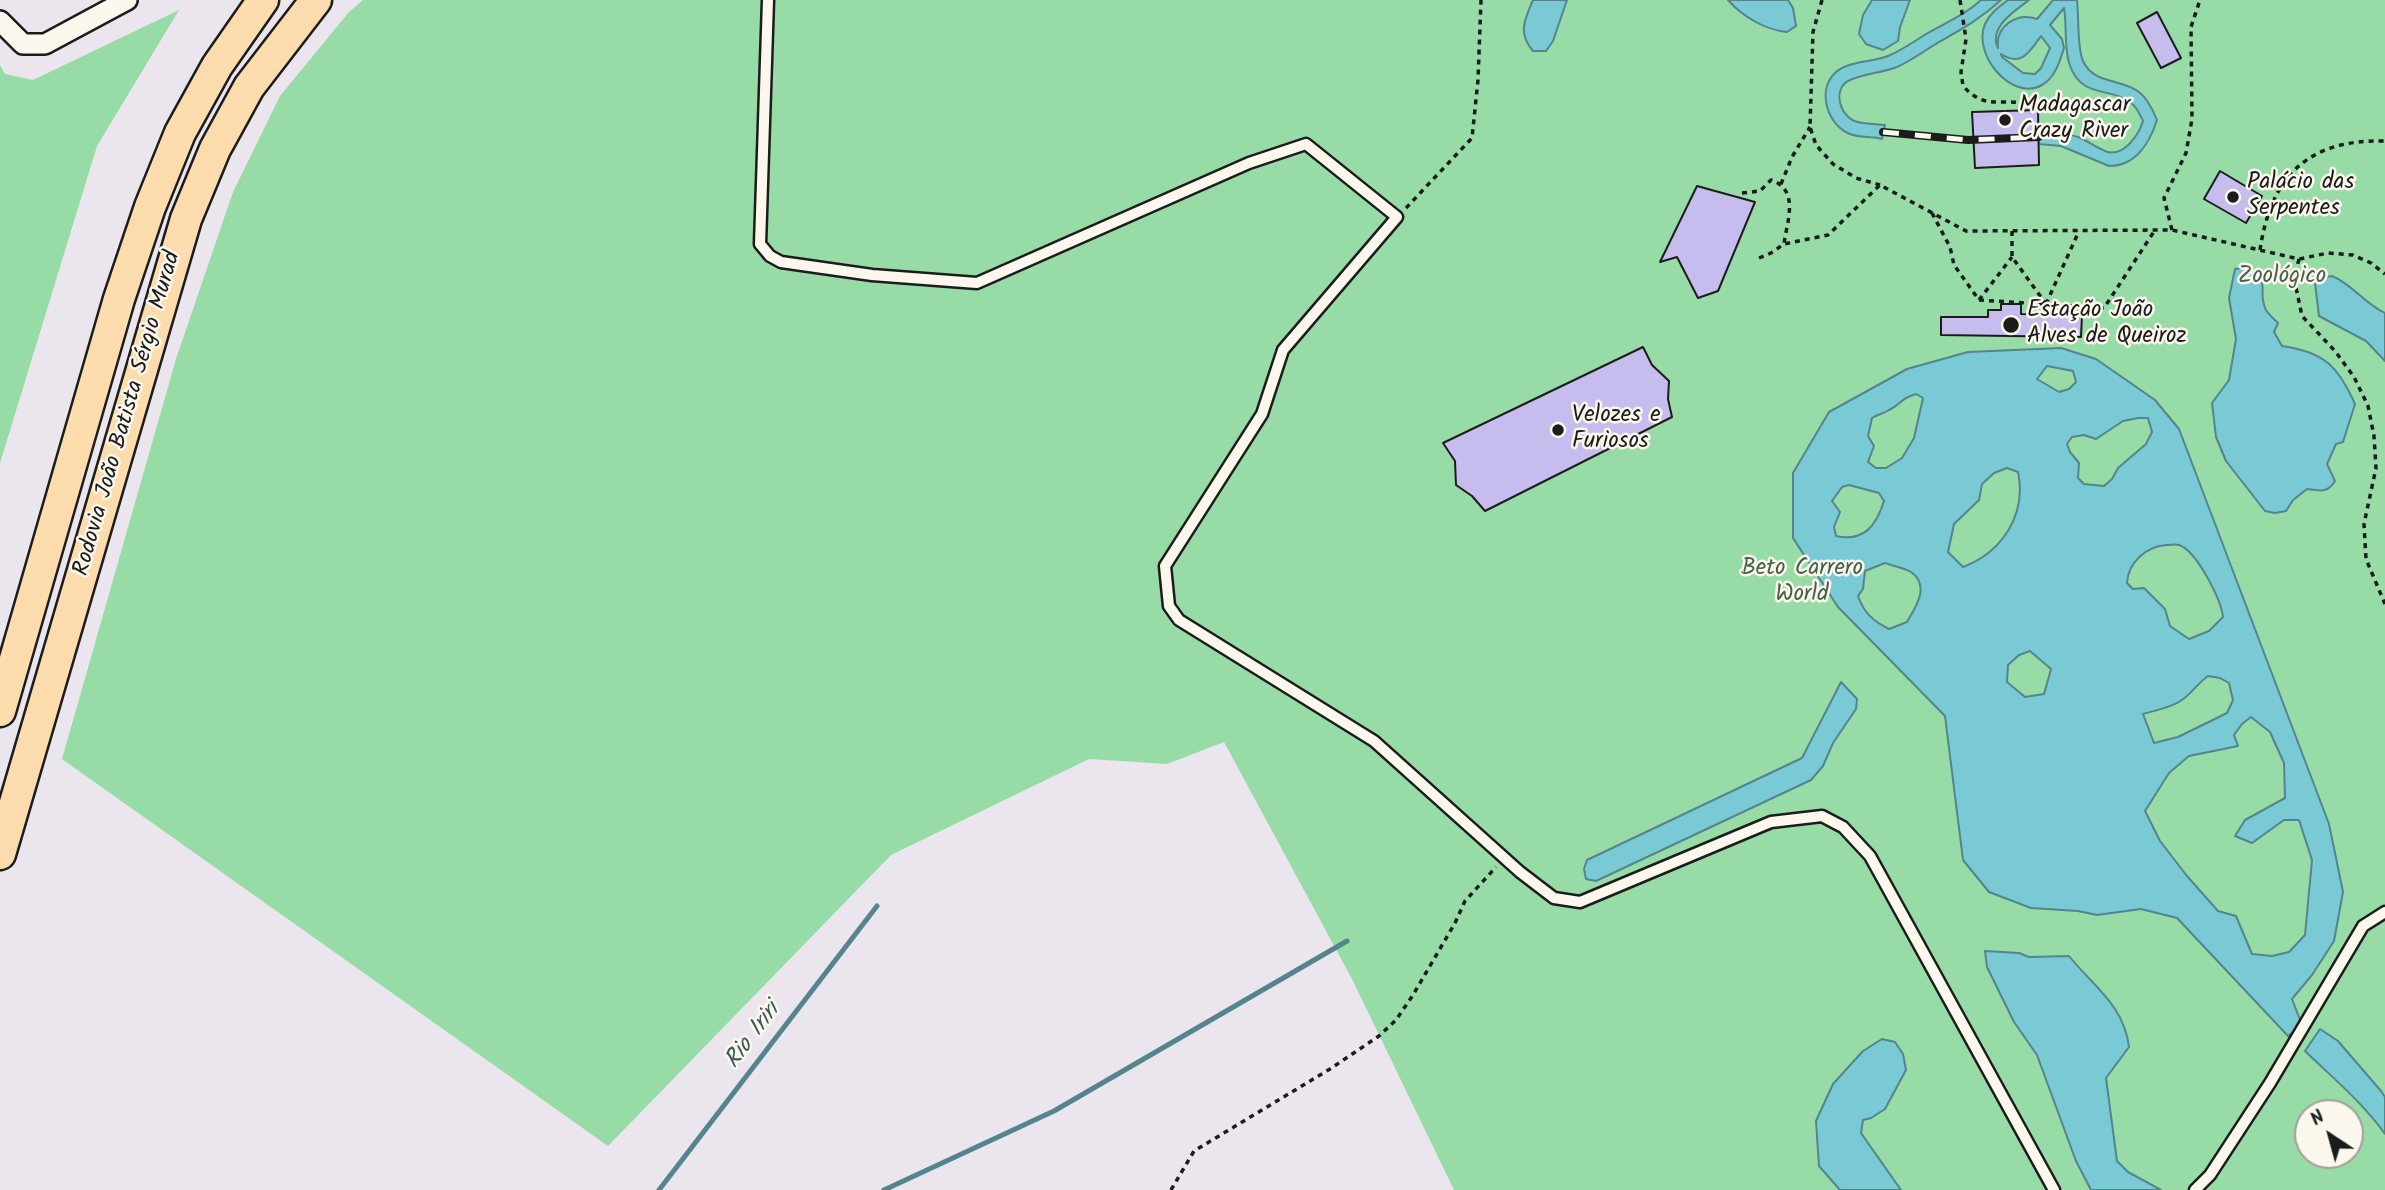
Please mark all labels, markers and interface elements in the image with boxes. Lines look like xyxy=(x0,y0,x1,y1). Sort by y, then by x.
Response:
place label: Madagascar Crazy River xyxy=(2019,93,2130,147)
marker: Madagascar Crazy River xyxy=(1997,112,2013,128)
place label: Palácio das Serpentes xyxy=(2247,170,2354,224)
marker: Palácio das Serpentes xyxy=(2225,189,2241,205)
street label: Rodovia João Batista Sérgio Murad xyxy=(69,249,189,579)
park label: Zoológico xyxy=(2238,264,2326,292)
place label: Estação João Alves de Queiroz xyxy=(2027,298,2187,352)
marker: Estação João Alves de Queiroz xyxy=(2001,315,2021,335)
place label: Velozes e Furiosos xyxy=(1572,403,1660,457)
marker: Velozes e Furiosos xyxy=(1550,422,1566,438)
park label: Beto Carrero World xyxy=(1741,556,1863,610)
water label: Rio Iriri xyxy=(720,998,788,1076)
north arrow xyxy=(2294,1099,2364,1169)
text: N xyxy=(2304,1103,2332,1134)

